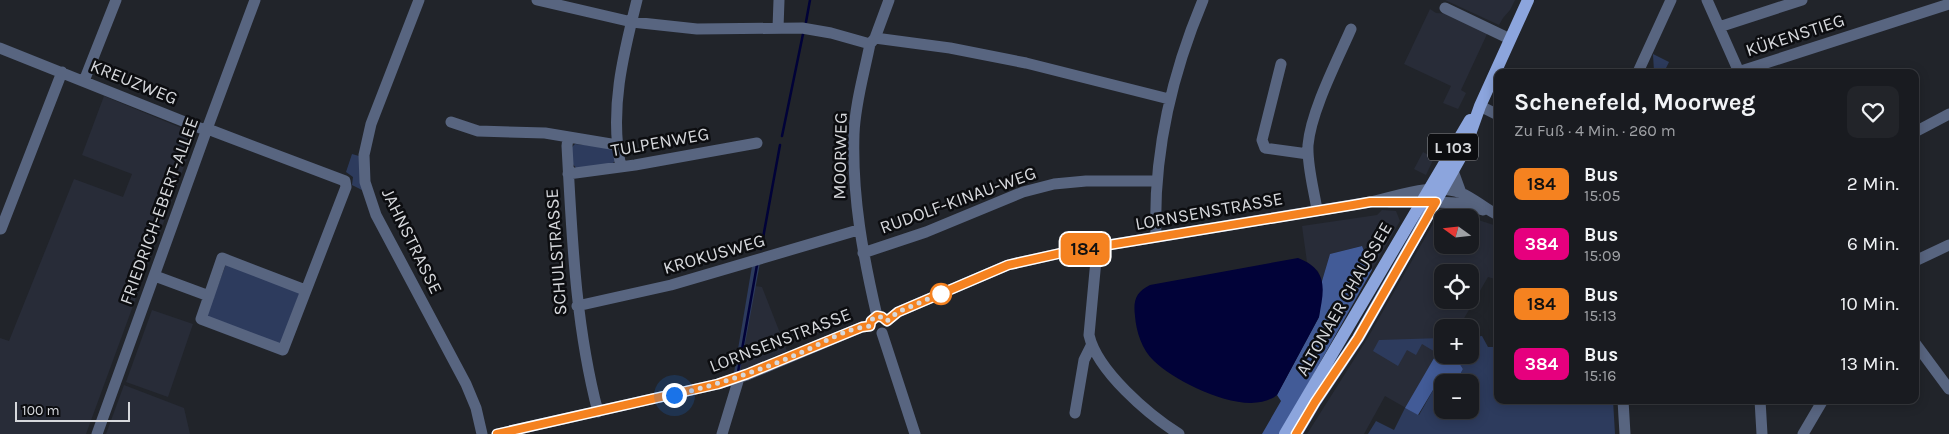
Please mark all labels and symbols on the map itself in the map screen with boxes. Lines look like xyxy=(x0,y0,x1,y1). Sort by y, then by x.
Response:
street label: KÜKENSTIEG xyxy=(1743,9,1847,61)
street label: KREUZWEG xyxy=(87,55,181,109)
street label: MOORWEG xyxy=(828,112,852,200)
street label: FRIEDRICH-EBERT-ALLEE xyxy=(115,114,203,308)
street label: TULPENWEG xyxy=(609,123,711,161)
road number: L 103 xyxy=(1428,134,1478,160)
street label: RUDOLF-KINAU-WEG xyxy=(877,161,1039,239)
street label: JAHNSTRASSE xyxy=(377,184,447,298)
street label: LORNSENSTRASSE xyxy=(1133,187,1285,235)
street label: SCHULSTRASSE xyxy=(541,188,571,316)
north arrow xyxy=(1434,209,1479,254)
street label: ALTONAER CHAUSSEE xyxy=(1291,218,1397,380)
street label: KROKUSWEG xyxy=(661,229,767,279)
line badge: 184 xyxy=(1056,233,1114,265)
unlabelled marker xyxy=(930,283,952,305)
street label: LORNSENSTRASSE xyxy=(706,303,854,377)
your location xyxy=(662,383,687,408)
scale bar xyxy=(15,399,130,422)

